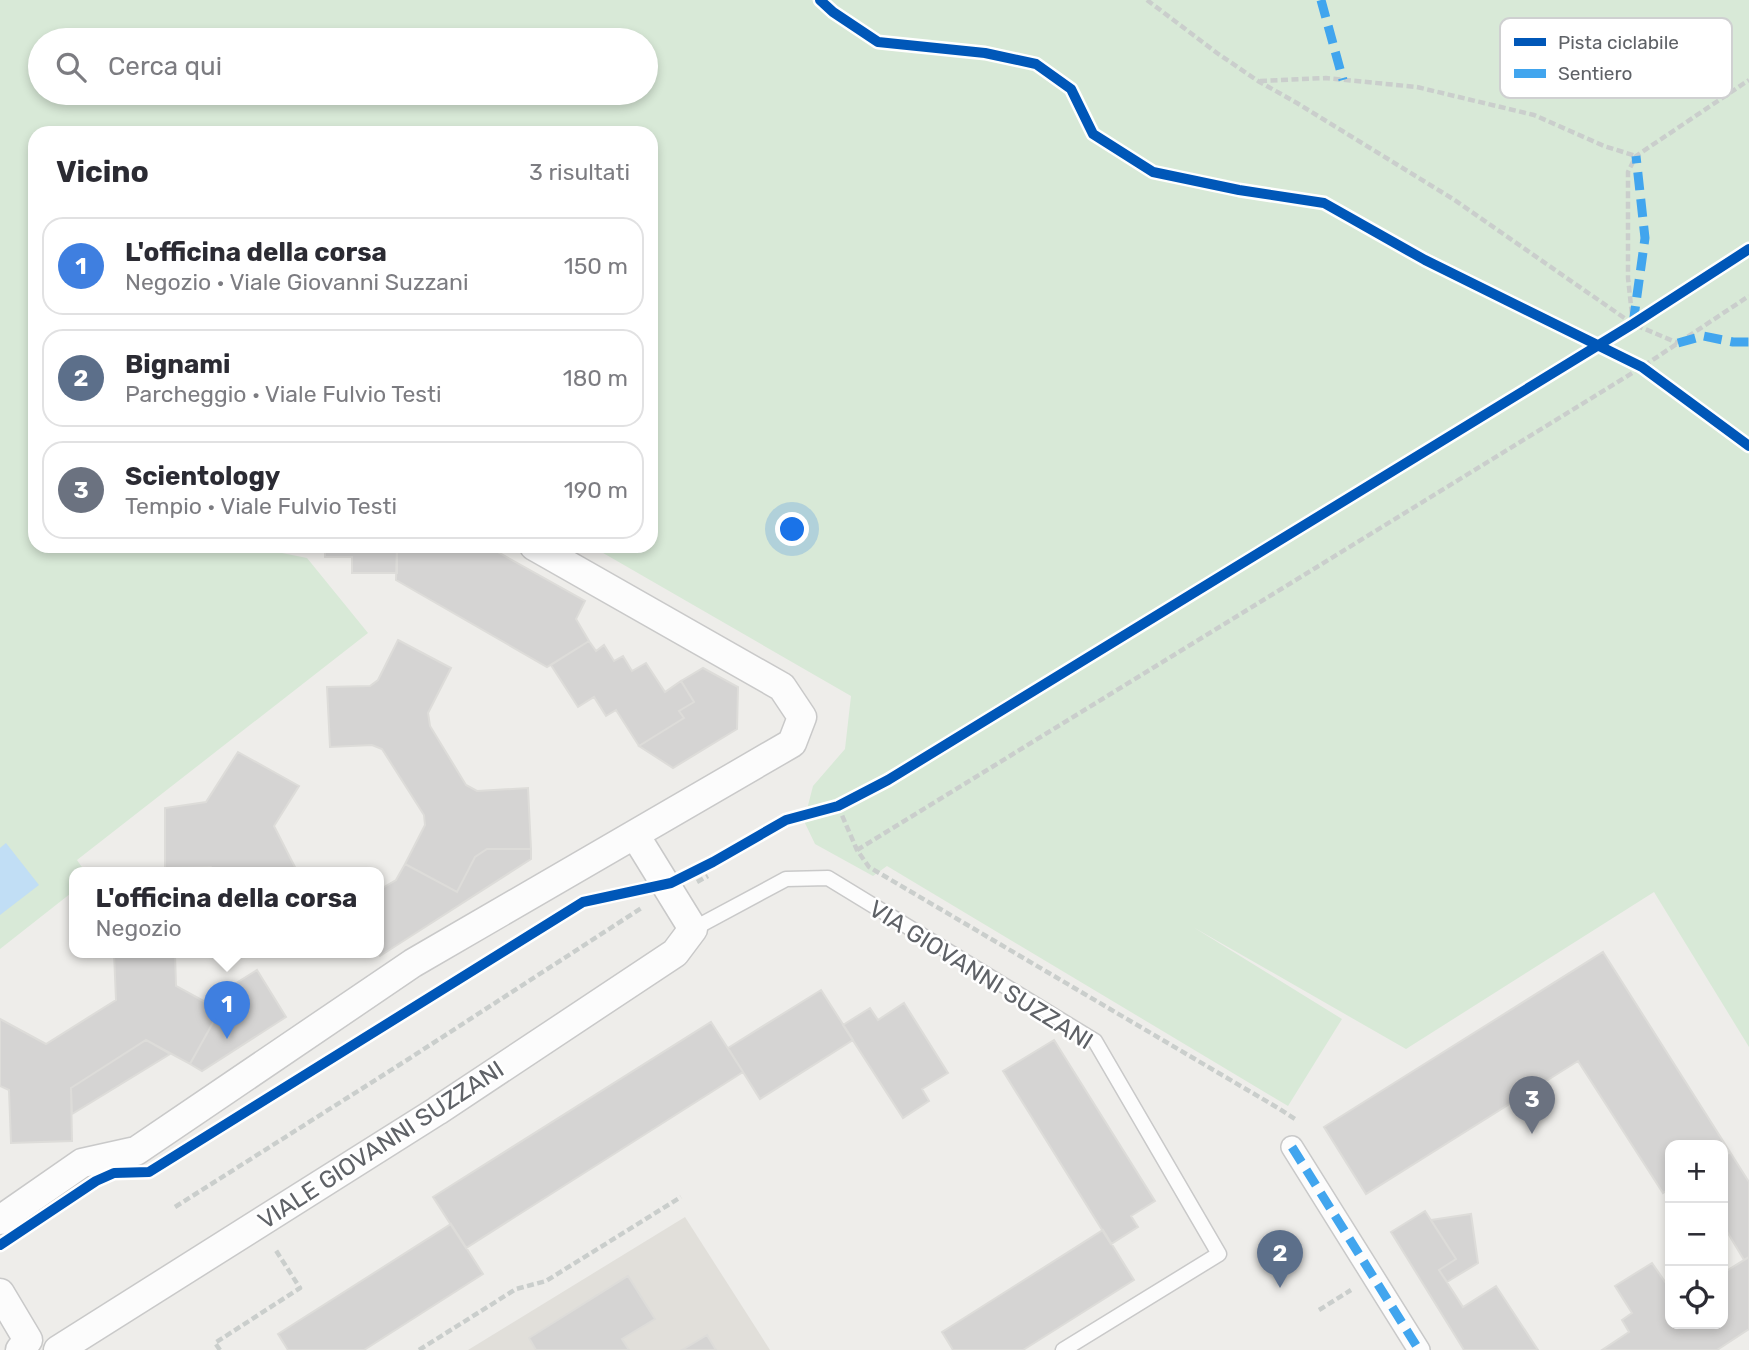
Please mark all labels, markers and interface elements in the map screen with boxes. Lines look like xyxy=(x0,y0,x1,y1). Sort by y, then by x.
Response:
legend xyxy=(1500,18,1732,98)
search box xyxy=(28,28,658,105)
text: Pista ciclabile xyxy=(1558,31,1679,54)
icon: search xyxy=(52,48,90,86)
text: Cerca qui xyxy=(108,51,222,82)
text: Sentiero xyxy=(1558,62,1632,85)
text: Vicino xyxy=(56,154,149,190)
text: 3 risultati xyxy=(529,158,630,186)
text: L'officina della corsa xyxy=(125,237,387,268)
text: 1 xyxy=(75,252,87,280)
text: 150 m xyxy=(564,252,628,280)
text: Negozio · Viale Giovanni Suzzani xyxy=(125,268,469,296)
text: Bignami xyxy=(125,349,231,380)
text: 2 xyxy=(74,364,88,392)
text: 180 m xyxy=(563,364,628,392)
text: Parcheggio · Viale Fulvio Testi xyxy=(125,380,442,408)
text: Scientology xyxy=(125,461,280,492)
text: 3 xyxy=(73,476,89,504)
text: 190 m xyxy=(564,476,628,504)
text: Tempio · Viale Fulvio Testi xyxy=(125,492,397,520)
your location xyxy=(775,512,809,546)
popup xyxy=(69,867,384,958)
text: L'officina della corsa xyxy=(96,883,357,914)
street label: VIA GIOVANNI SUZZANI xyxy=(864,895,1098,1055)
text: Negozio xyxy=(96,914,182,942)
pin: 1 xyxy=(204,981,250,1039)
street label: VIALE GIOVANNI SUZZANI xyxy=(253,1055,509,1235)
pin: 3 xyxy=(1509,1076,1555,1134)
map controls xyxy=(1665,1140,1728,1329)
button: + xyxy=(1665,1140,1728,1203)
button: − xyxy=(1665,1203,1728,1266)
pin: 2 xyxy=(1257,1230,1303,1288)
button: locate xyxy=(1665,1266,1728,1329)

